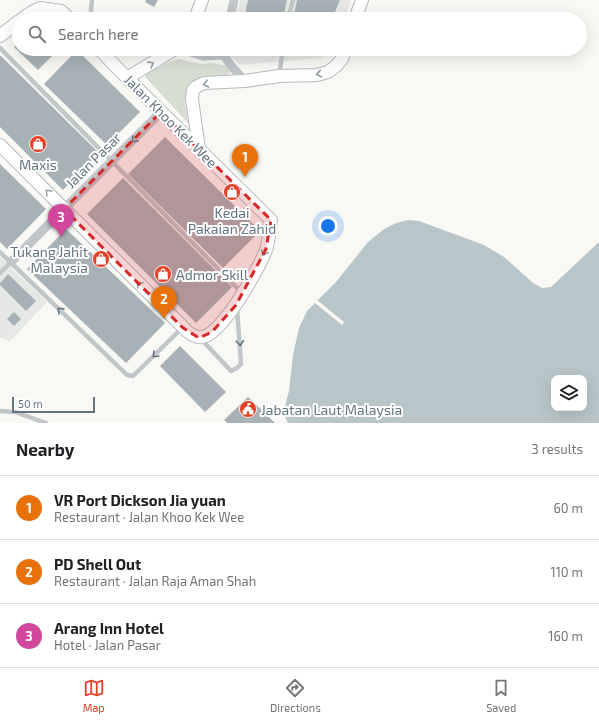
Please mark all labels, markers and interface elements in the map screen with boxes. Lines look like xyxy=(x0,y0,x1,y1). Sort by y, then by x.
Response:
search box xyxy=(12,12,587,56)
icon: search xyxy=(26,23,48,45)
text: Search here xyxy=(58,25,139,43)
one-way arrow xyxy=(147,61,154,68)
one-way arrow xyxy=(316,69,322,78)
street label: Jalan Khoo Kek Wee xyxy=(121,71,221,171)
one-way arrow xyxy=(203,80,209,88)
street label: Jalan Pasar xyxy=(62,128,125,191)
shop icon: Maxis xyxy=(28,134,48,154)
one-way arrow xyxy=(131,135,139,143)
pin: 1 xyxy=(232,144,258,177)
place label: Maxis xyxy=(19,156,57,173)
shop icon: Kedai Pakaian Zahid xyxy=(222,182,242,202)
one-way arrow xyxy=(45,189,53,197)
pin: 3 xyxy=(48,204,74,237)
place label: Kedai Pakaian Zahid xyxy=(188,204,276,237)
your location xyxy=(318,216,338,236)
place label: Tukang Jahit Malaysia xyxy=(10,243,88,276)
shop icon: Tukang Jahit Malaysia xyxy=(91,249,111,269)
one-way arrow xyxy=(261,249,269,257)
shop icon: Admor Skill xyxy=(153,264,173,284)
place label: Admor Skill xyxy=(176,266,249,283)
one-way arrow xyxy=(137,281,144,289)
pin: 2 xyxy=(151,286,177,319)
one-way arrow xyxy=(57,308,65,315)
one-way arrow xyxy=(236,340,244,346)
one-way arrow xyxy=(152,350,160,358)
map controls xyxy=(551,375,587,411)
button: layers xyxy=(551,375,587,411)
scale bar xyxy=(12,395,95,414)
text: 50 m xyxy=(18,397,43,410)
public building icon: Jabatan Laut Malaysia xyxy=(238,399,258,419)
place label: Jabatan Laut Malaysia xyxy=(261,401,402,418)
text: Nearby xyxy=(16,439,74,459)
text: 3 results xyxy=(532,441,583,457)
text: VR Port Dickson Jia yuan xyxy=(54,491,226,509)
text: 1 xyxy=(26,500,32,516)
text: 60 m xyxy=(553,500,583,516)
text: Restaurant · Jalan Khoo Kek Wee xyxy=(54,509,244,525)
text: PD Shell Out xyxy=(54,555,141,573)
text: 2 xyxy=(25,564,33,580)
text: 110 m xyxy=(551,564,583,580)
text: Restaurant · Jalan Raja Aman Shah xyxy=(54,573,256,589)
text: Arang Inn Hotel xyxy=(54,619,164,637)
text: 3 xyxy=(25,628,33,644)
text: 160 m xyxy=(548,628,583,644)
text: Hotel · Jalan Pasar xyxy=(54,637,161,653)
tab: Map xyxy=(83,677,105,714)
tab: Directions xyxy=(270,677,321,714)
tab: Saved xyxy=(486,677,516,714)

